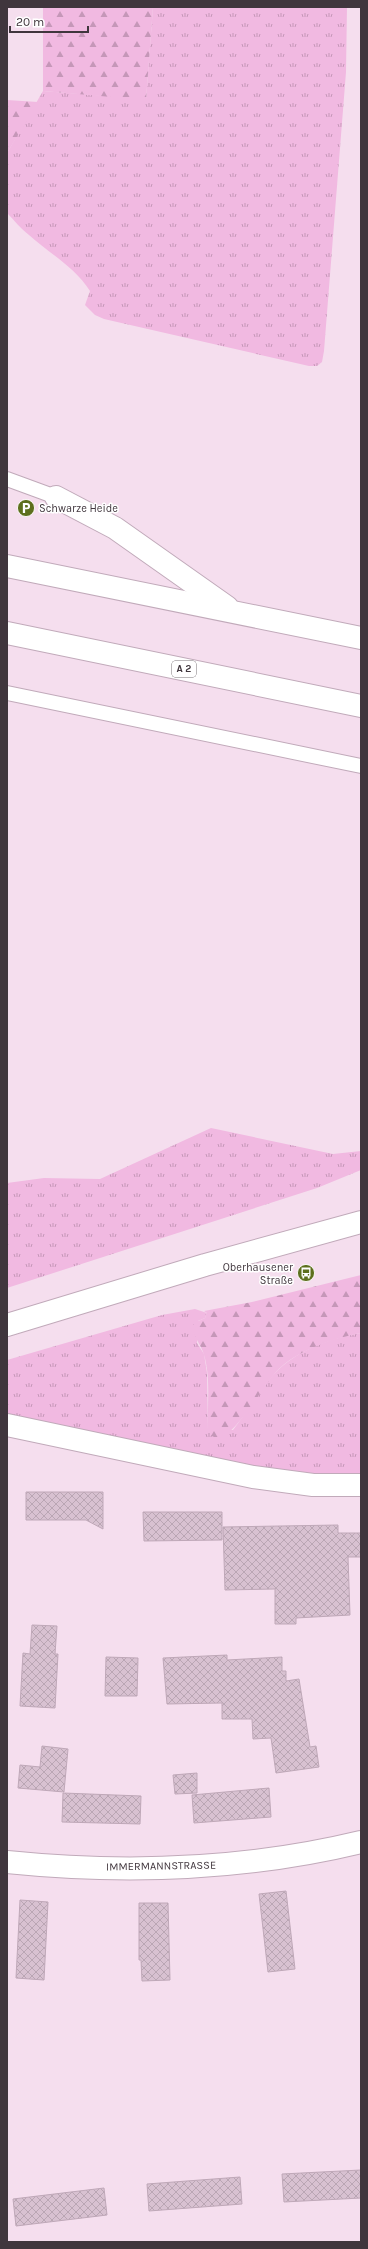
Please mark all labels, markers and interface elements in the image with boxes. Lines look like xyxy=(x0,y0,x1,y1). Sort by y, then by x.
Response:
scale bar xyxy=(10,8,88,34)
text: 20 m xyxy=(16,15,44,29)
parking icon: Schwarze Heide xyxy=(16,498,36,518)
place label: Schwarze Heide xyxy=(39,502,118,515)
road number: A 2 xyxy=(172,661,196,677)
place label: Oberhausener Straße xyxy=(223,1261,293,1287)
bus stop icon: Oberhausener Straße xyxy=(296,1263,316,1283)
street label: IMMERMANNSTRASSE xyxy=(106,1859,216,1873)

